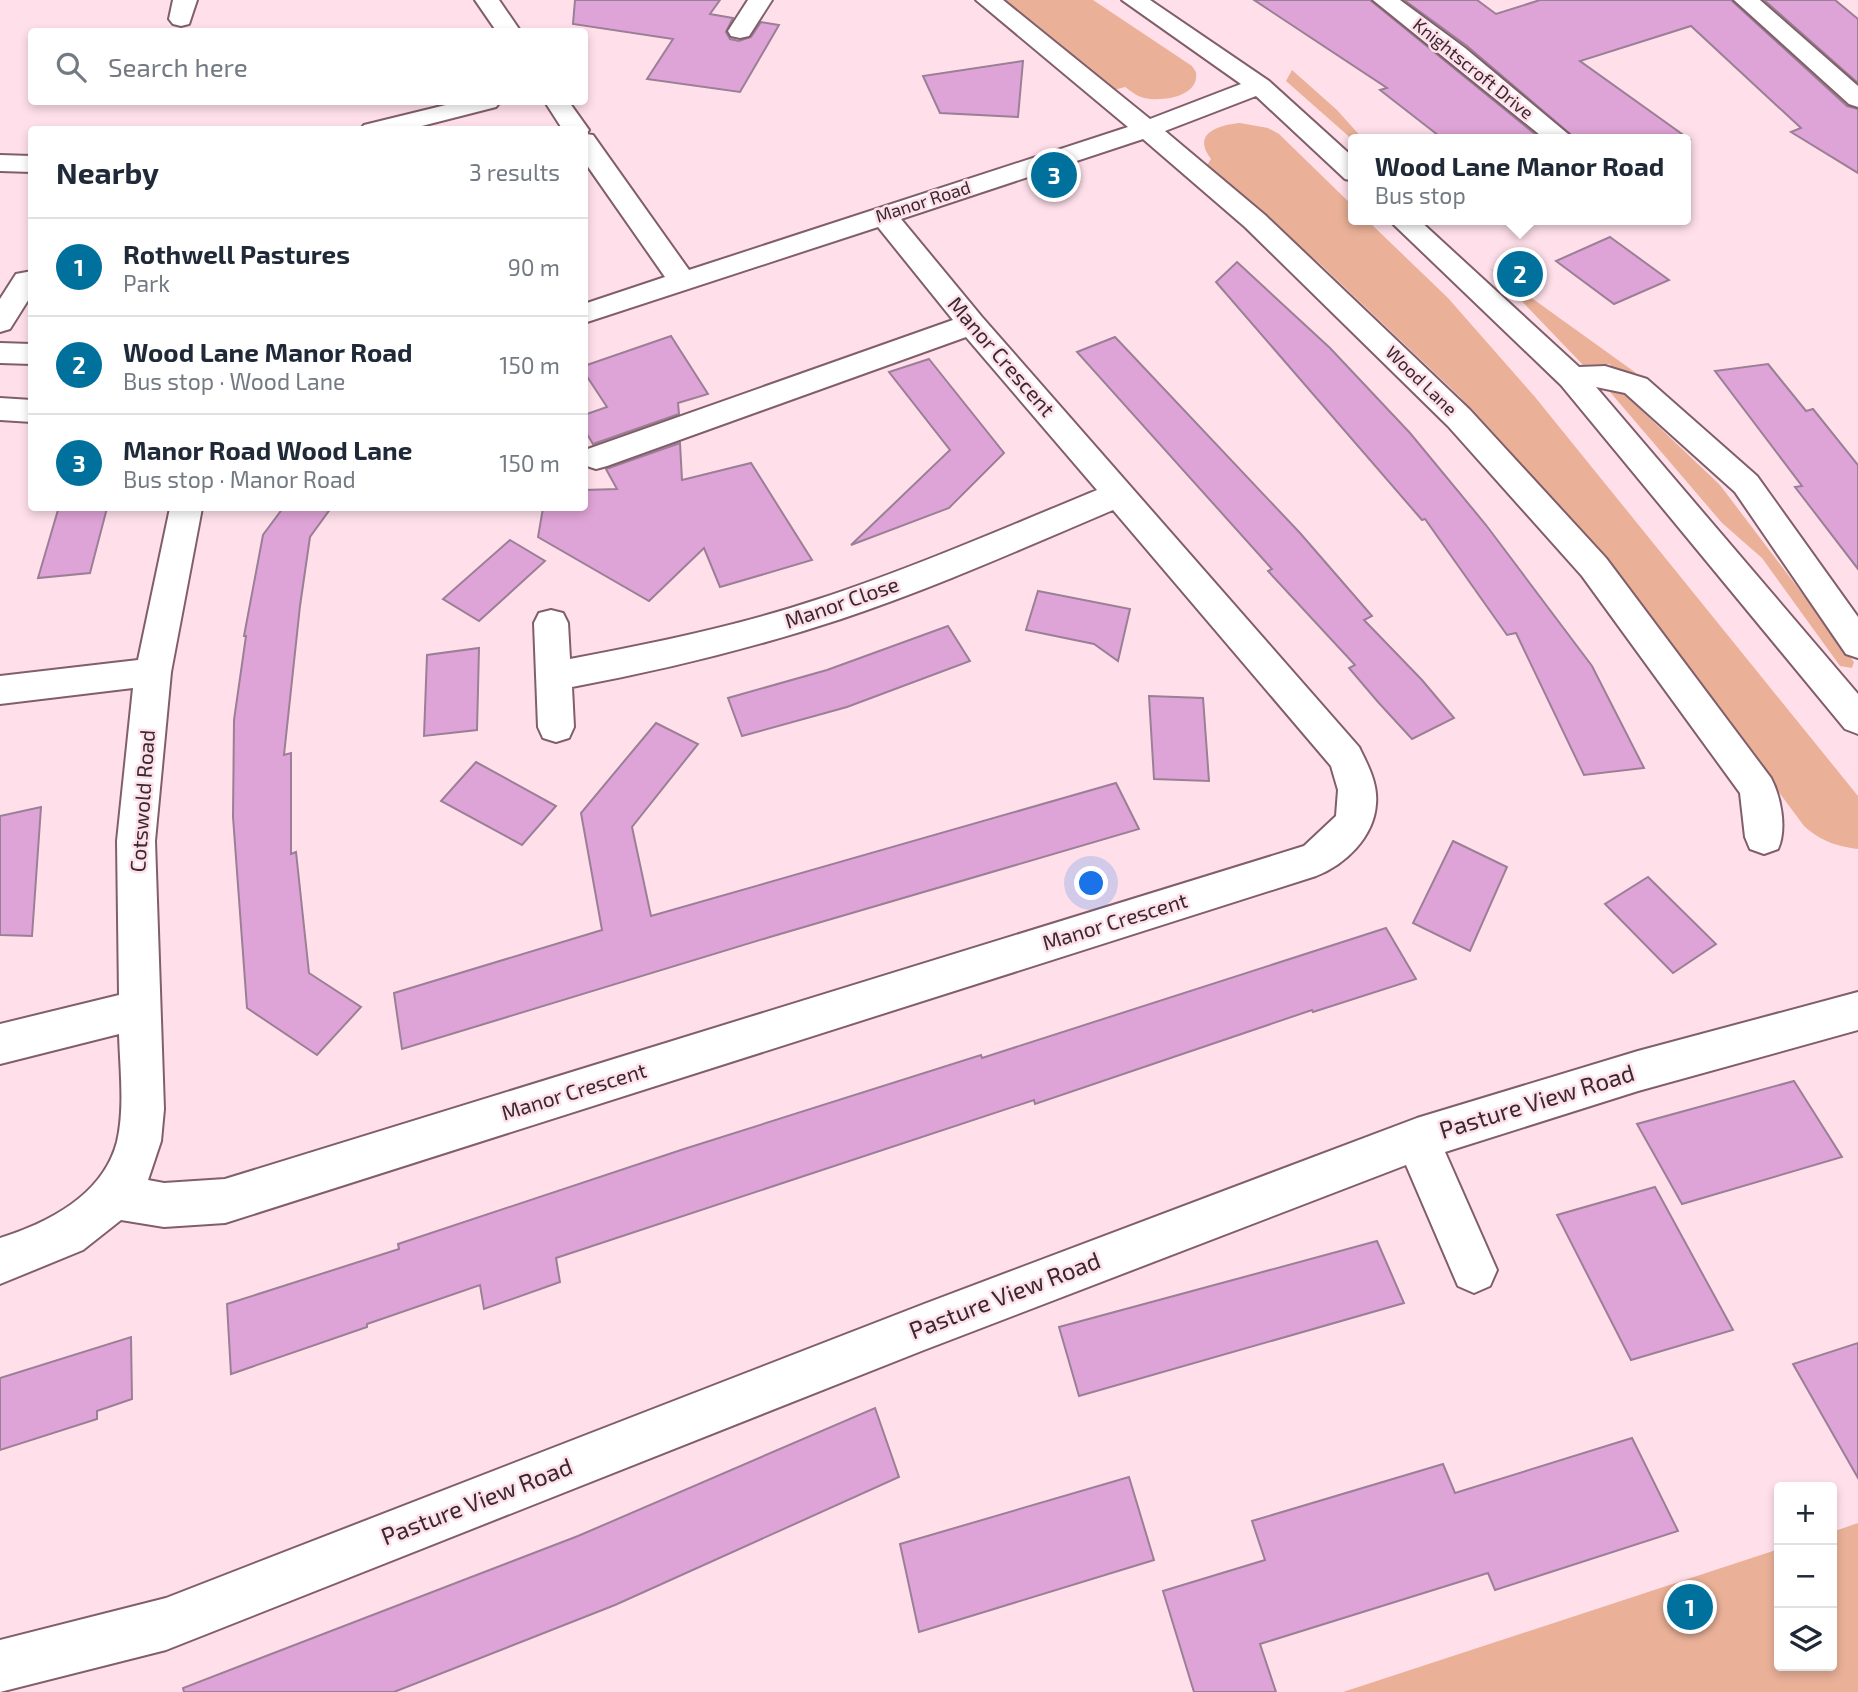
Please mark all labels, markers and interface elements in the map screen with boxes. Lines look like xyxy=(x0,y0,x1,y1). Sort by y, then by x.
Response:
street label: Knightscroft Drive xyxy=(1409,13,1538,123)
search box xyxy=(28,28,588,105)
icon: search xyxy=(52,48,90,86)
text: Search here xyxy=(108,51,248,82)
popup xyxy=(1348,134,1691,225)
pin: 3 xyxy=(1031,149,1077,201)
text: Wood Lane Manor Road xyxy=(1375,150,1664,181)
text: Nearby xyxy=(56,154,159,190)
text: 3 results xyxy=(469,158,560,186)
street label: Manor Road xyxy=(872,175,973,227)
text: Bus stop xyxy=(1375,181,1466,209)
text: Rothwell Pastures xyxy=(123,238,350,269)
pin: 2 xyxy=(1497,248,1543,300)
text: 1 xyxy=(74,253,84,281)
text: 90 m xyxy=(508,253,560,281)
text: Park xyxy=(123,269,170,297)
street label: Manor Crescent xyxy=(943,291,1061,421)
text: Wood Lane Manor Road xyxy=(123,336,413,367)
street label: Wood Lane xyxy=(1381,341,1462,420)
text: 2 xyxy=(72,351,86,379)
text: 150 m xyxy=(499,351,560,379)
text: Bus stop · Wood Lane xyxy=(123,367,345,395)
text: Manor Road Wood Lane xyxy=(123,434,412,465)
text: 3 xyxy=(72,449,86,477)
text: 150 m xyxy=(499,449,560,477)
text: Bus stop · Manor Road xyxy=(123,465,356,493)
street label: Manor Close xyxy=(781,570,902,633)
street label: Cotswold Road xyxy=(124,729,159,873)
your location xyxy=(1074,866,1108,900)
street label: Manor Crescent xyxy=(1039,887,1190,955)
street label: Manor Crescent xyxy=(498,1057,649,1125)
street label: Pasture View Road xyxy=(1435,1057,1638,1144)
street label: Pasture View Road xyxy=(905,1245,1104,1344)
street label: Pasture View Road xyxy=(377,1451,576,1550)
map controls xyxy=(1774,1482,1837,1671)
button: + xyxy=(1774,1482,1837,1545)
button: − xyxy=(1774,1545,1837,1608)
pin: 1 xyxy=(1667,1581,1713,1633)
button: layers xyxy=(1774,1608,1837,1671)

